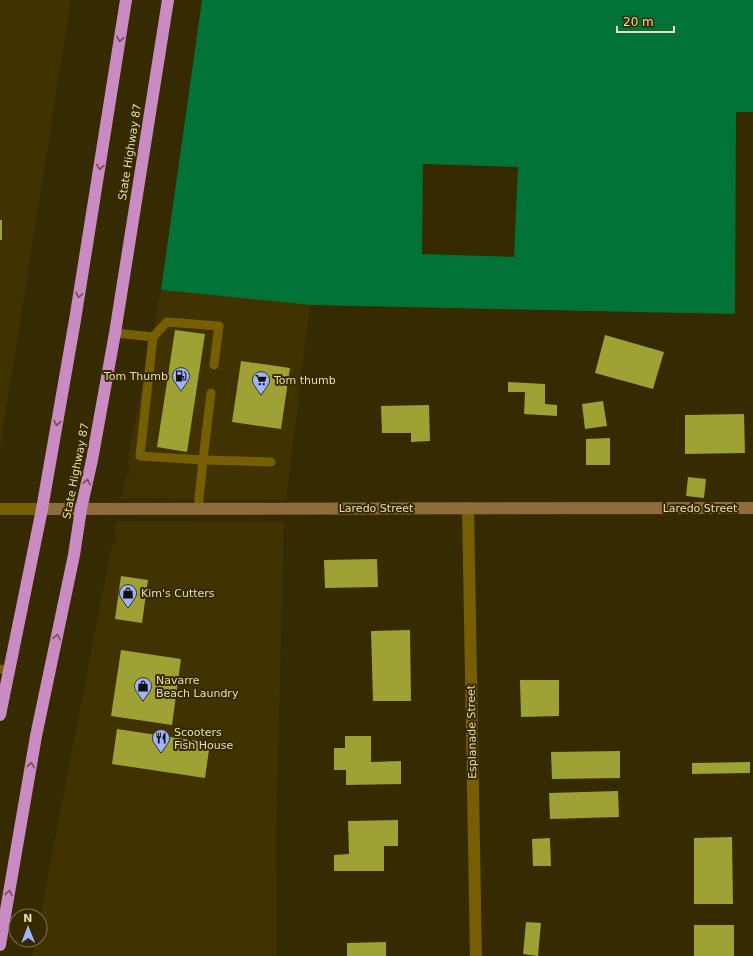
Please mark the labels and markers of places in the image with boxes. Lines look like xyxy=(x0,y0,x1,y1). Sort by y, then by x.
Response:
fuel station icon: Tom Thumb xyxy=(171,366,191,391)
place label: Tom Thumb xyxy=(103,370,168,383)
supermarket icon: Tom thumb xyxy=(251,370,271,395)
place label: Tom thumb xyxy=(273,374,336,387)
shop icon: Kim's Cutters xyxy=(118,583,138,608)
place label: Kim's Cutters xyxy=(141,587,215,600)
place label: Navarre Beach Laundry xyxy=(156,674,239,700)
shop icon: Navarre Beach Laundry xyxy=(133,676,153,701)
place label: Scooters Fish House xyxy=(174,726,233,752)
restaurant icon: Scooters Fish House xyxy=(151,728,171,753)

